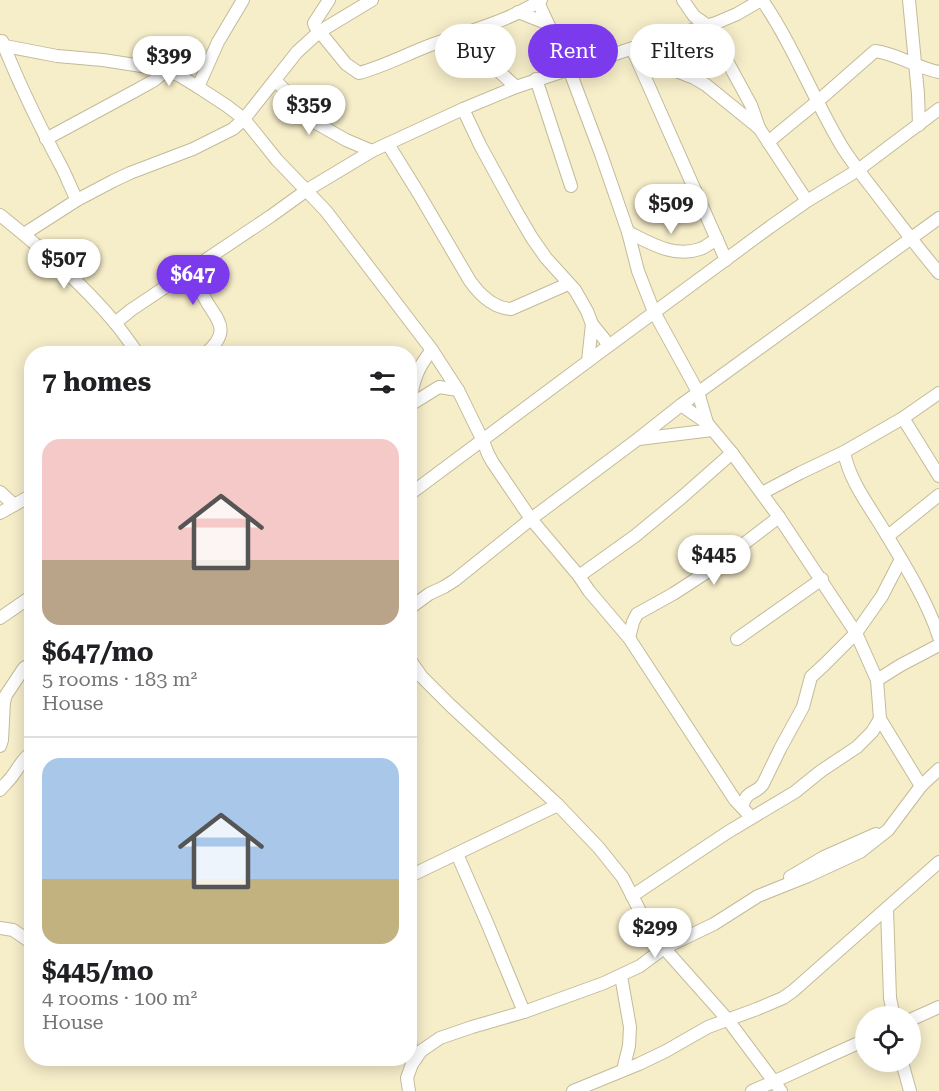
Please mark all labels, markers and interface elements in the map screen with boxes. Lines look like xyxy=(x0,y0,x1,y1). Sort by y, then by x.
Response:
chip: Buy xyxy=(435,24,516,78)
chip: Rent xyxy=(528,24,618,78)
chip: Filters xyxy=(630,24,735,78)
pin: $399 xyxy=(133,36,205,87)
text: $399 xyxy=(147,43,191,67)
pin: $359 xyxy=(273,85,345,136)
text: $359 xyxy=(287,92,331,116)
pin: $509 xyxy=(635,184,707,235)
text: $509 xyxy=(649,191,693,215)
pin: $507 xyxy=(28,239,100,290)
text: $507 xyxy=(42,246,86,270)
pin: $647 xyxy=(157,255,229,306)
text: $647 xyxy=(171,262,215,286)
icon: filters xyxy=(366,366,399,399)
text: 7 homes xyxy=(42,367,151,397)
icon: home xyxy=(167,478,275,586)
pin: $445 xyxy=(678,535,750,586)
text: $445 xyxy=(692,542,736,566)
text: $647/mo xyxy=(42,637,154,667)
text: 5 rooms · 183 m² xyxy=(42,667,197,691)
text: House xyxy=(42,691,104,715)
icon: home xyxy=(167,797,275,905)
pin: $299 xyxy=(619,908,691,959)
text: $299 xyxy=(633,915,677,939)
text: $445/mo xyxy=(42,956,154,986)
text: 4 rooms · 100 m² xyxy=(42,986,197,1010)
map controls xyxy=(855,1006,921,1072)
button: locate xyxy=(855,1006,921,1072)
text: House xyxy=(42,1010,104,1034)

